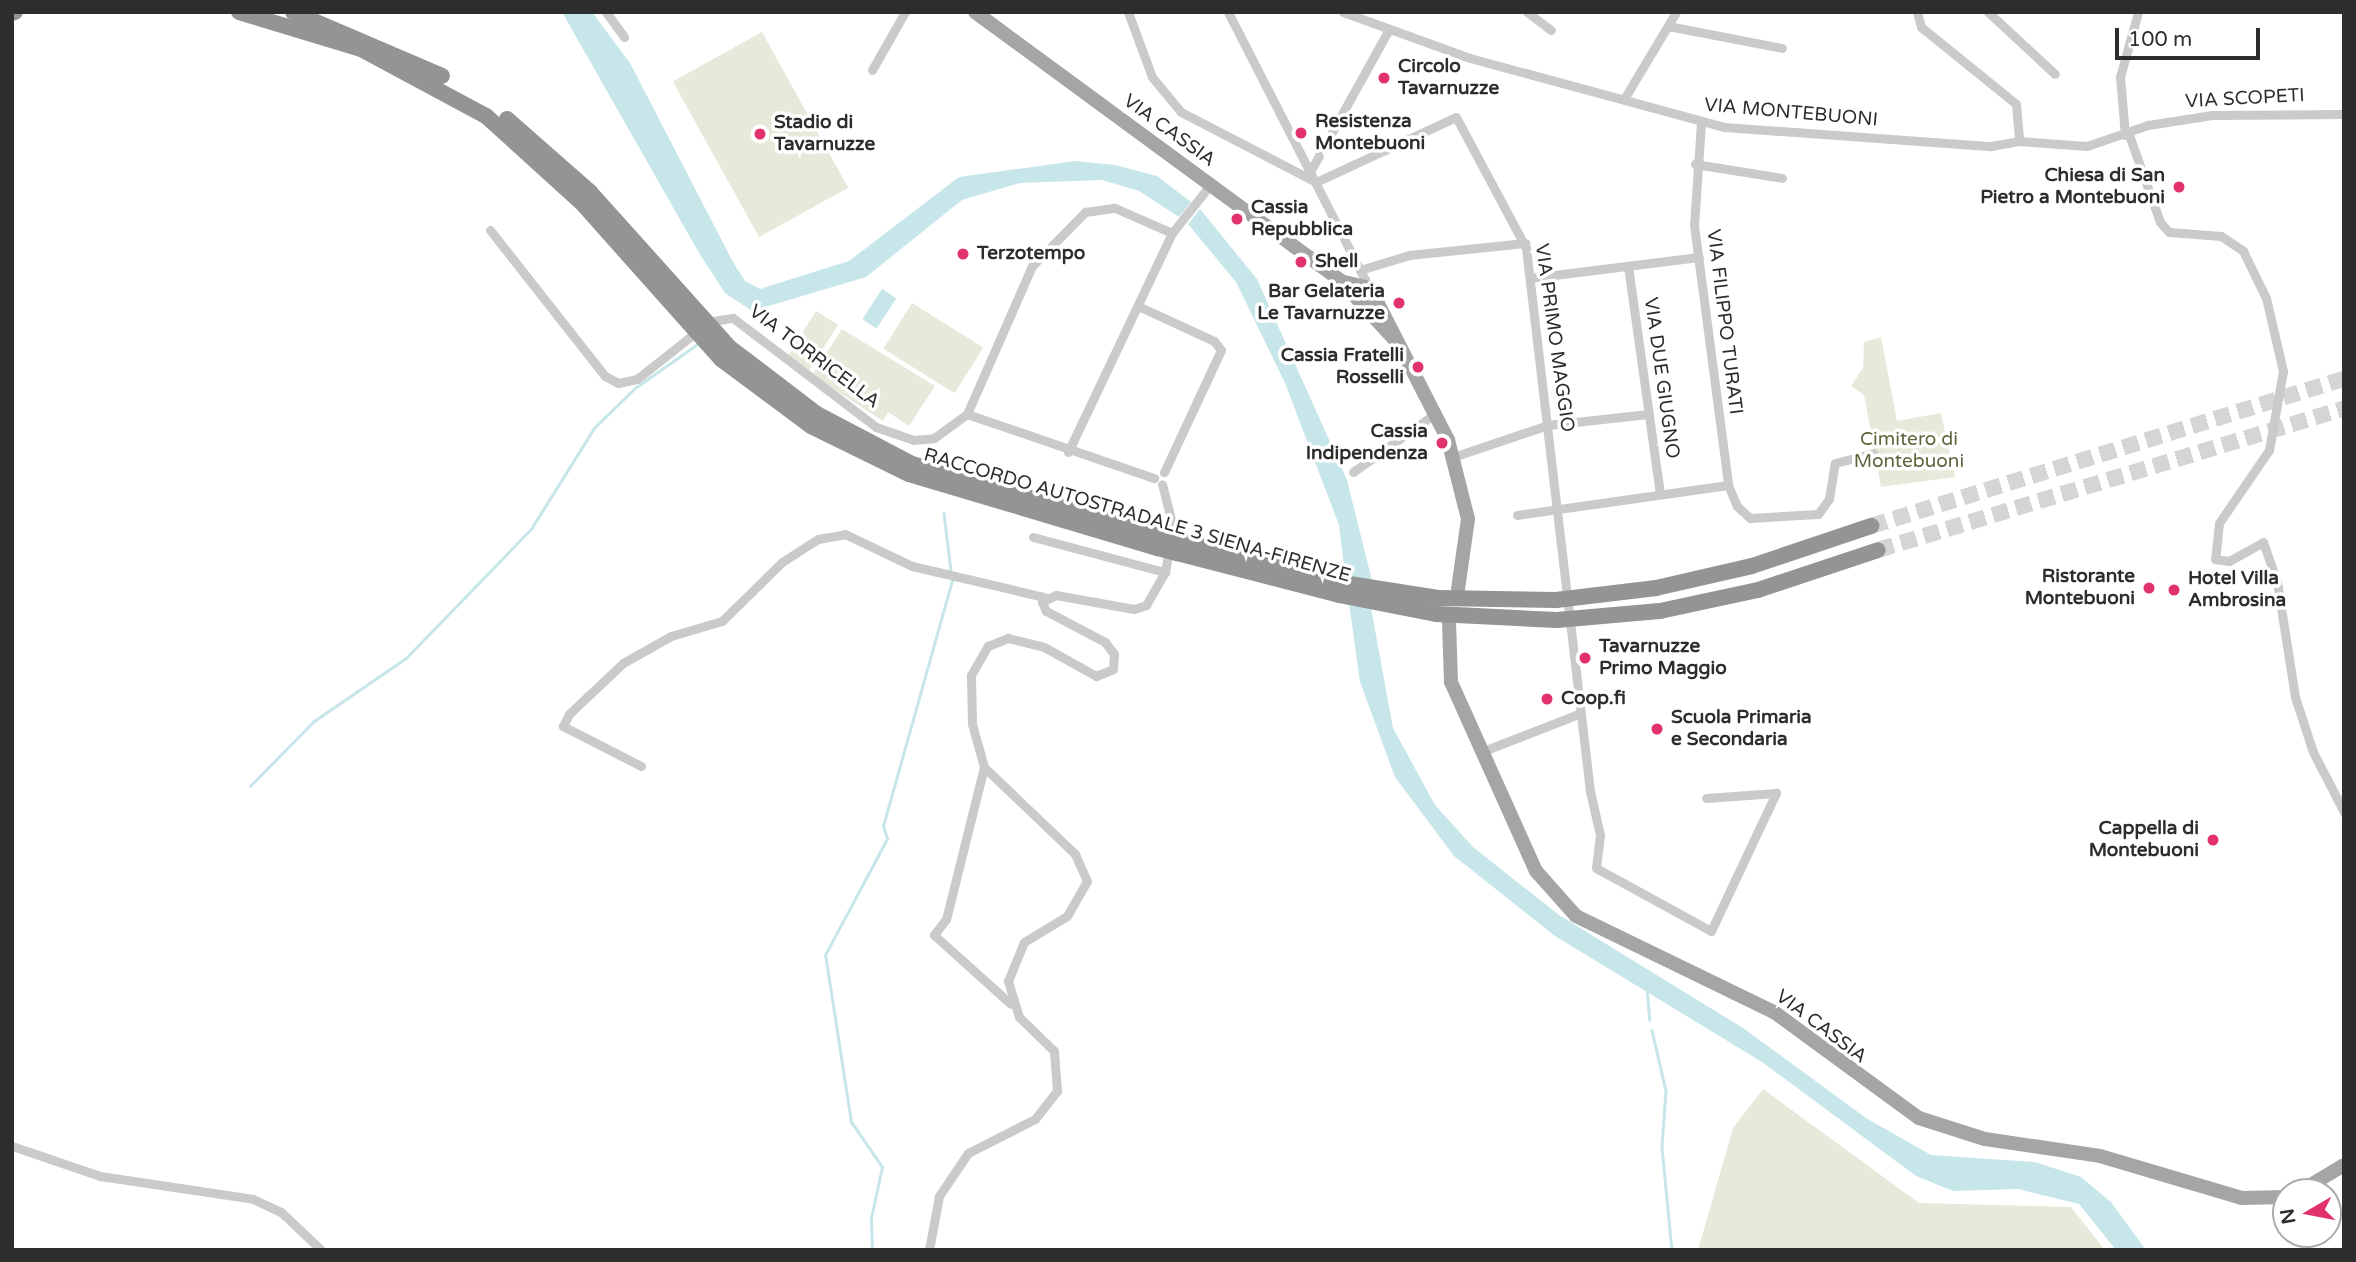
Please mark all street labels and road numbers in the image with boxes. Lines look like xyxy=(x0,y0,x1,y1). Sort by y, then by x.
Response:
street label: VIA SCOPETI xyxy=(2185,84,2305,114)
street label: VIA CASSIA xyxy=(1119,90,1219,172)
street label: VIA MONTEBUONI xyxy=(1703,94,1879,132)
street label: VIA FILIPPO TURATI xyxy=(1701,228,1747,416)
street label: VIA PRIMO MAGGIO xyxy=(1529,242,1579,434)
street label: VIA DUE GIUGNO xyxy=(1638,296,1684,460)
street label: VIA TORRICELLA xyxy=(744,300,884,414)
street label: RACCORDO AUTOSTRADALE 3 SIENA-FIRENZE xyxy=(921,444,1353,588)
street label: VIA CASSIA xyxy=(1771,985,1871,1069)

